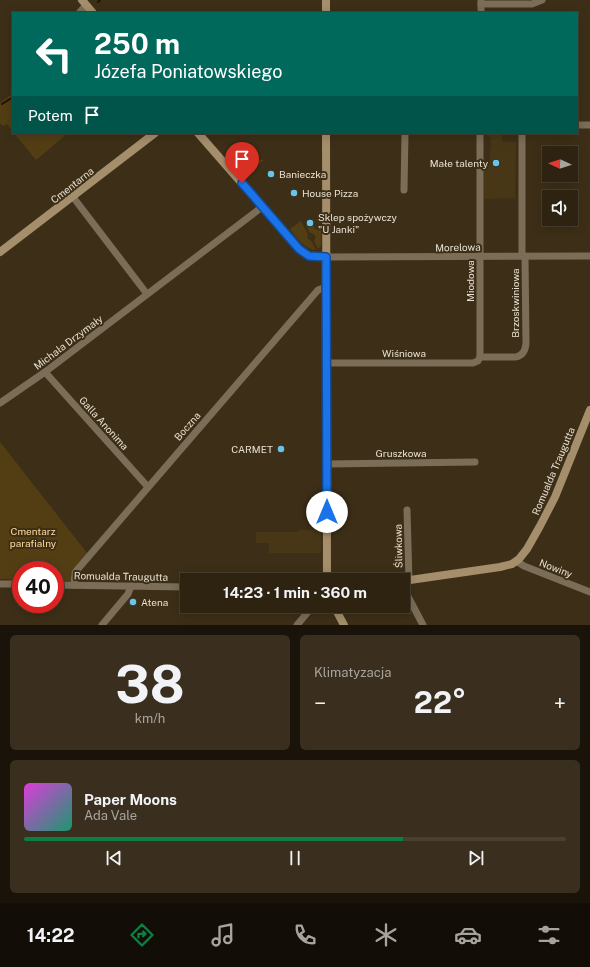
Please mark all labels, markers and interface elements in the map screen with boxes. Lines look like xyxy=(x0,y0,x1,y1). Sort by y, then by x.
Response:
text: 250 m xyxy=(94,27,180,60)
icon: left xyxy=(28,28,80,80)
text: Józefa Poniatowskiego xyxy=(94,61,282,82)
icon: arrive xyxy=(81,104,103,126)
text: Potem xyxy=(28,107,73,124)
pin xyxy=(225,142,259,183)
north arrow xyxy=(542,146,578,182)
map controls xyxy=(542,146,578,226)
icon: arrive xyxy=(231,148,253,170)
place label: Małe talenty xyxy=(430,157,489,169)
marker: Małe talenty xyxy=(491,158,501,168)
street label: Cmentarna xyxy=(48,164,96,206)
place label: Banieczka xyxy=(279,168,326,180)
marker: Banieczka xyxy=(266,169,276,179)
place label: House Pizza xyxy=(302,187,358,199)
marker: House Pizza xyxy=(289,188,299,198)
button: sound xyxy=(542,190,578,226)
place label: Sklep spożywczy "U Janki" xyxy=(318,211,398,235)
marker: Sklep spożywczy "U Janki" xyxy=(305,218,315,228)
street label: Morelowa xyxy=(435,241,481,253)
street label: Miodowa xyxy=(464,260,476,302)
street label: Brzoskwiniowa xyxy=(509,268,521,338)
street label: Michała Drzymały xyxy=(31,312,105,372)
street label: Wiśniowa xyxy=(382,347,426,359)
street label: Galla Anonima xyxy=(77,394,131,452)
street label: Boczna xyxy=(171,409,203,443)
street label: Romualda Traugutta xyxy=(529,425,577,517)
place label: CARMET xyxy=(231,443,273,455)
marker: CARMET xyxy=(276,444,286,454)
street label: Gruszkowa xyxy=(375,447,427,459)
position arrow xyxy=(306,491,348,533)
street label: Śliwkowa xyxy=(392,524,404,568)
park label: Cmentarz parafialny xyxy=(10,525,57,549)
street label: Nowiny xyxy=(538,556,575,580)
speed limit sign: 40 xyxy=(12,561,64,613)
street label: Romualda Traugutta xyxy=(74,569,168,583)
text: 14:23 · 1 min · 360 m xyxy=(223,584,367,601)
place label: Atena xyxy=(141,596,168,608)
marker: Atena xyxy=(128,597,138,607)
text: 38 xyxy=(115,654,185,715)
text: Klimatyzacja xyxy=(314,665,391,680)
text: 22° xyxy=(414,684,466,720)
text: − xyxy=(314,690,326,716)
text: + xyxy=(554,690,566,716)
text: km/h xyxy=(135,711,165,726)
text: Paper Moons xyxy=(84,791,177,808)
text: Ada Vale xyxy=(84,808,137,823)
icon: previous xyxy=(103,847,125,869)
icon: pause xyxy=(284,847,306,869)
icon: next xyxy=(465,847,487,869)
icon: directions xyxy=(128,921,156,949)
icon: music xyxy=(209,921,237,949)
icon: phone xyxy=(291,921,319,949)
icon: climate xyxy=(372,921,400,949)
icon: car xyxy=(454,921,482,949)
icon: filters xyxy=(535,921,563,949)
text: 14:22 xyxy=(27,925,74,946)

